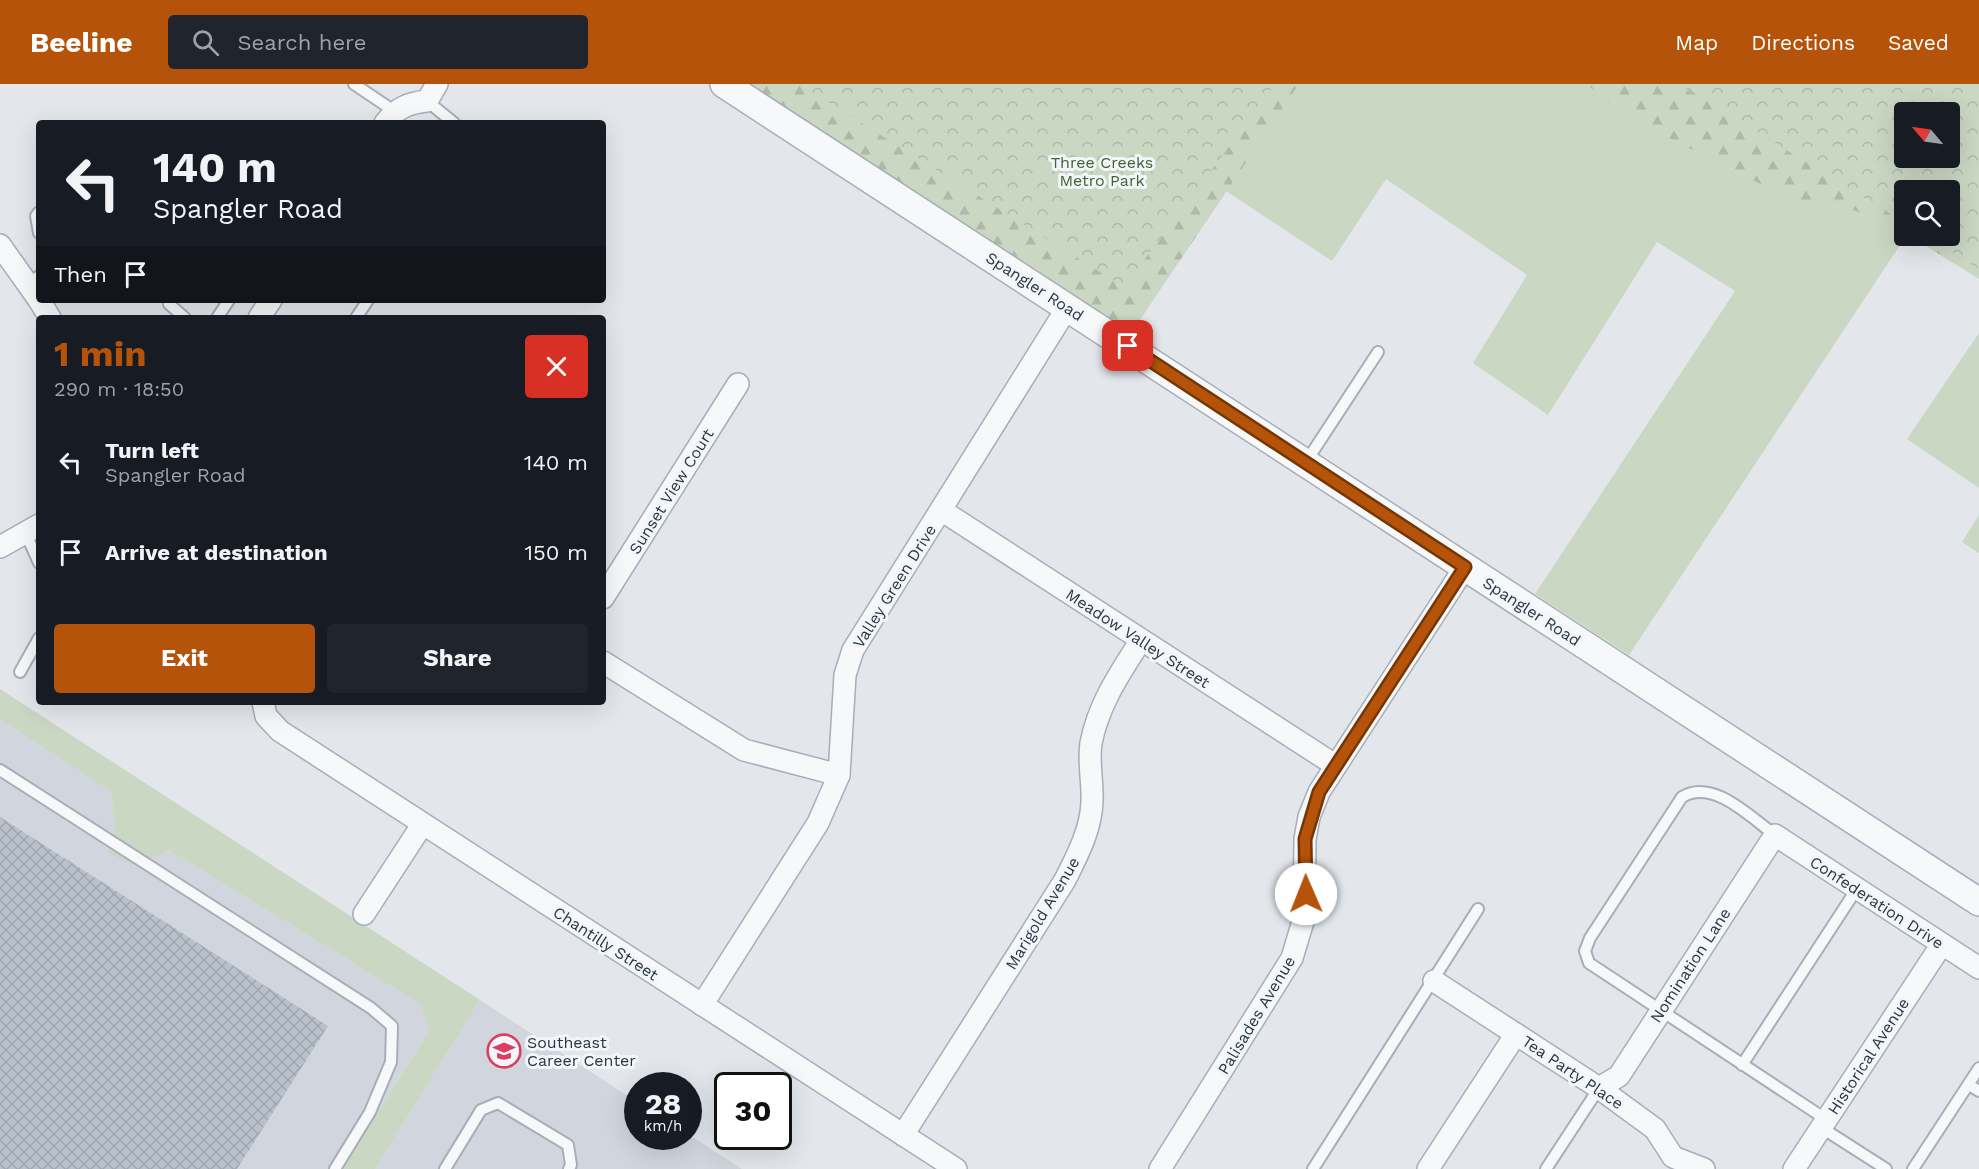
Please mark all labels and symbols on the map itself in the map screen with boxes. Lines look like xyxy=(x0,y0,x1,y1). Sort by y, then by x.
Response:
north arrow xyxy=(1894,102,1960,168)
park label: Three Creeks Metro Park xyxy=(1051,153,1153,190)
street label: Spangler Road xyxy=(982,248,1087,325)
pin xyxy=(1102,320,1153,371)
street label: Sunset View Court xyxy=(625,425,718,558)
street label: Valley Green Drive xyxy=(849,521,940,651)
street label: Spangler Road xyxy=(1479,573,1584,650)
street label: Meadow Valley Street xyxy=(1062,585,1213,692)
street label: Confederation Drive xyxy=(1806,852,1947,953)
street label: Marigold Avenue xyxy=(1001,854,1083,973)
position arrow xyxy=(1274,862,1338,926)
street label: Chantilly Street xyxy=(550,902,662,985)
street label: Nomination Lane xyxy=(1646,904,1735,1026)
street label: Palisades Avenue xyxy=(1214,953,1299,1078)
street label: Historical Avenue xyxy=(1824,994,1913,1118)
street label: Tea Party Place xyxy=(1518,1032,1627,1113)
school or university icon: Southeast Career Center xyxy=(486,1033,522,1069)
place label: Southeast Career Center xyxy=(527,1033,636,1070)
speed limit sign: 30 xyxy=(714,1072,792,1150)

